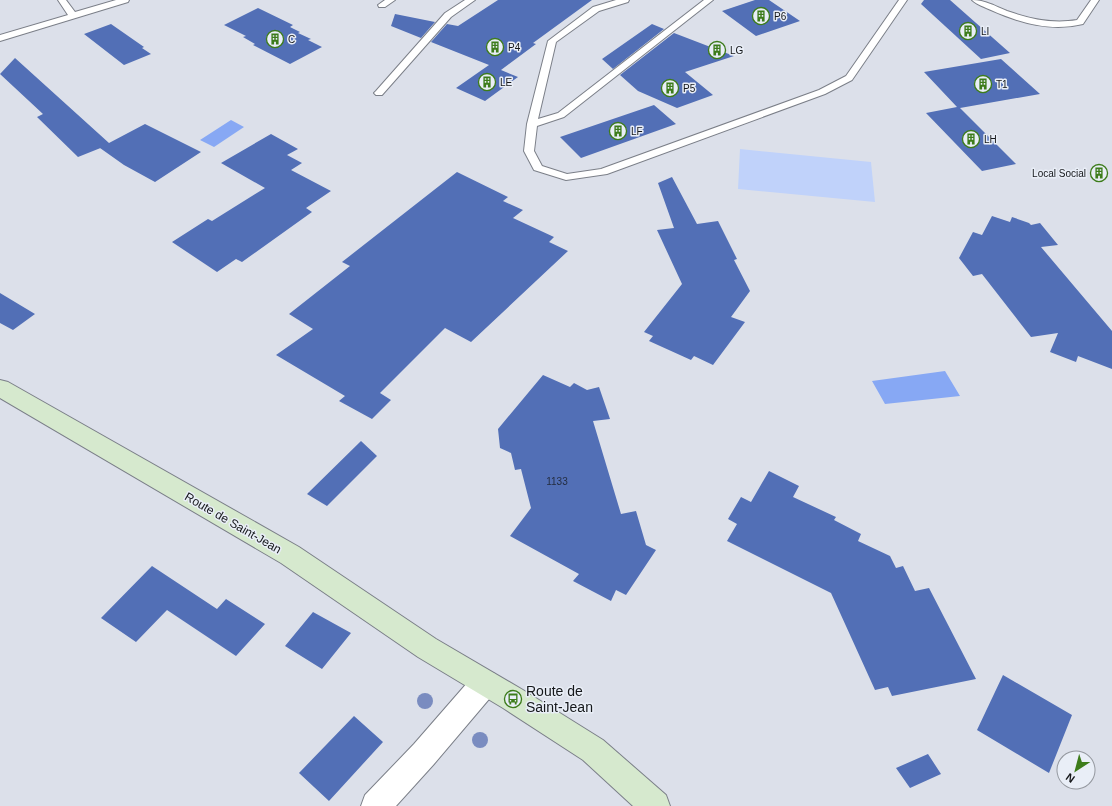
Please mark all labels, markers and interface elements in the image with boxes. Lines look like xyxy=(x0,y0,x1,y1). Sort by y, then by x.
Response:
building icon: P6 xyxy=(751,6,771,26)
place label: P6 xyxy=(774,11,787,22)
building icon: LI xyxy=(958,21,978,41)
place label: LI xyxy=(981,26,989,37)
building icon: C xyxy=(265,29,285,49)
place label: C xyxy=(288,34,295,45)
building icon: P4 xyxy=(485,37,505,57)
building icon: LG xyxy=(707,40,727,60)
place label: P4 xyxy=(508,42,521,53)
place label: LG xyxy=(730,45,744,56)
building icon: LE xyxy=(477,72,497,92)
building icon: T1 xyxy=(973,74,993,94)
place label: LE xyxy=(500,77,513,88)
building icon: P5 xyxy=(660,78,680,98)
place label: T1 xyxy=(996,79,1008,90)
place label: P5 xyxy=(683,83,696,94)
building icon: LF xyxy=(608,121,628,141)
place label: LF xyxy=(631,126,643,137)
building icon: LH xyxy=(961,129,981,149)
place label: LH xyxy=(984,134,997,145)
building icon: Local Social xyxy=(1089,163,1109,183)
place label: Local Social xyxy=(1032,168,1086,179)
house number: 1133 xyxy=(546,476,568,487)
street label: Route de Saint-Jean xyxy=(182,490,284,556)
place label: Route de Saint-Jean xyxy=(526,683,593,715)
bus stop icon: Route de Saint-Jean xyxy=(503,689,523,709)
north arrow xyxy=(1056,750,1096,790)
text: N xyxy=(1063,771,1077,785)

